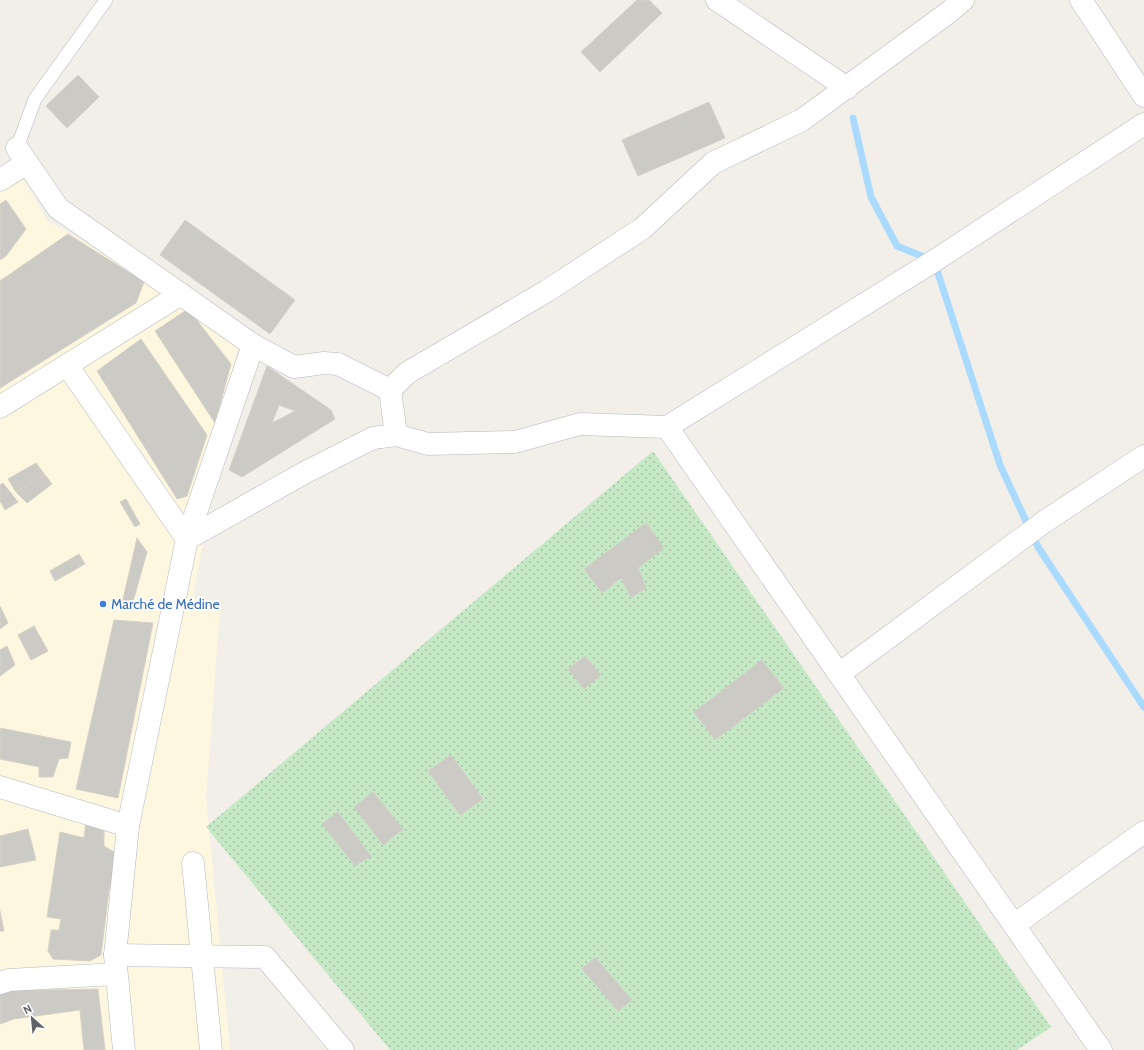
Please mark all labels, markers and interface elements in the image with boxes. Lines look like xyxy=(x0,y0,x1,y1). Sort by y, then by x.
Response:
place label: Marché de Médine xyxy=(111,595,220,613)
marker: Marché de Médine xyxy=(98,599,108,609)
north arrow xyxy=(12,998,52,1038)
text: N xyxy=(21,1001,34,1017)

